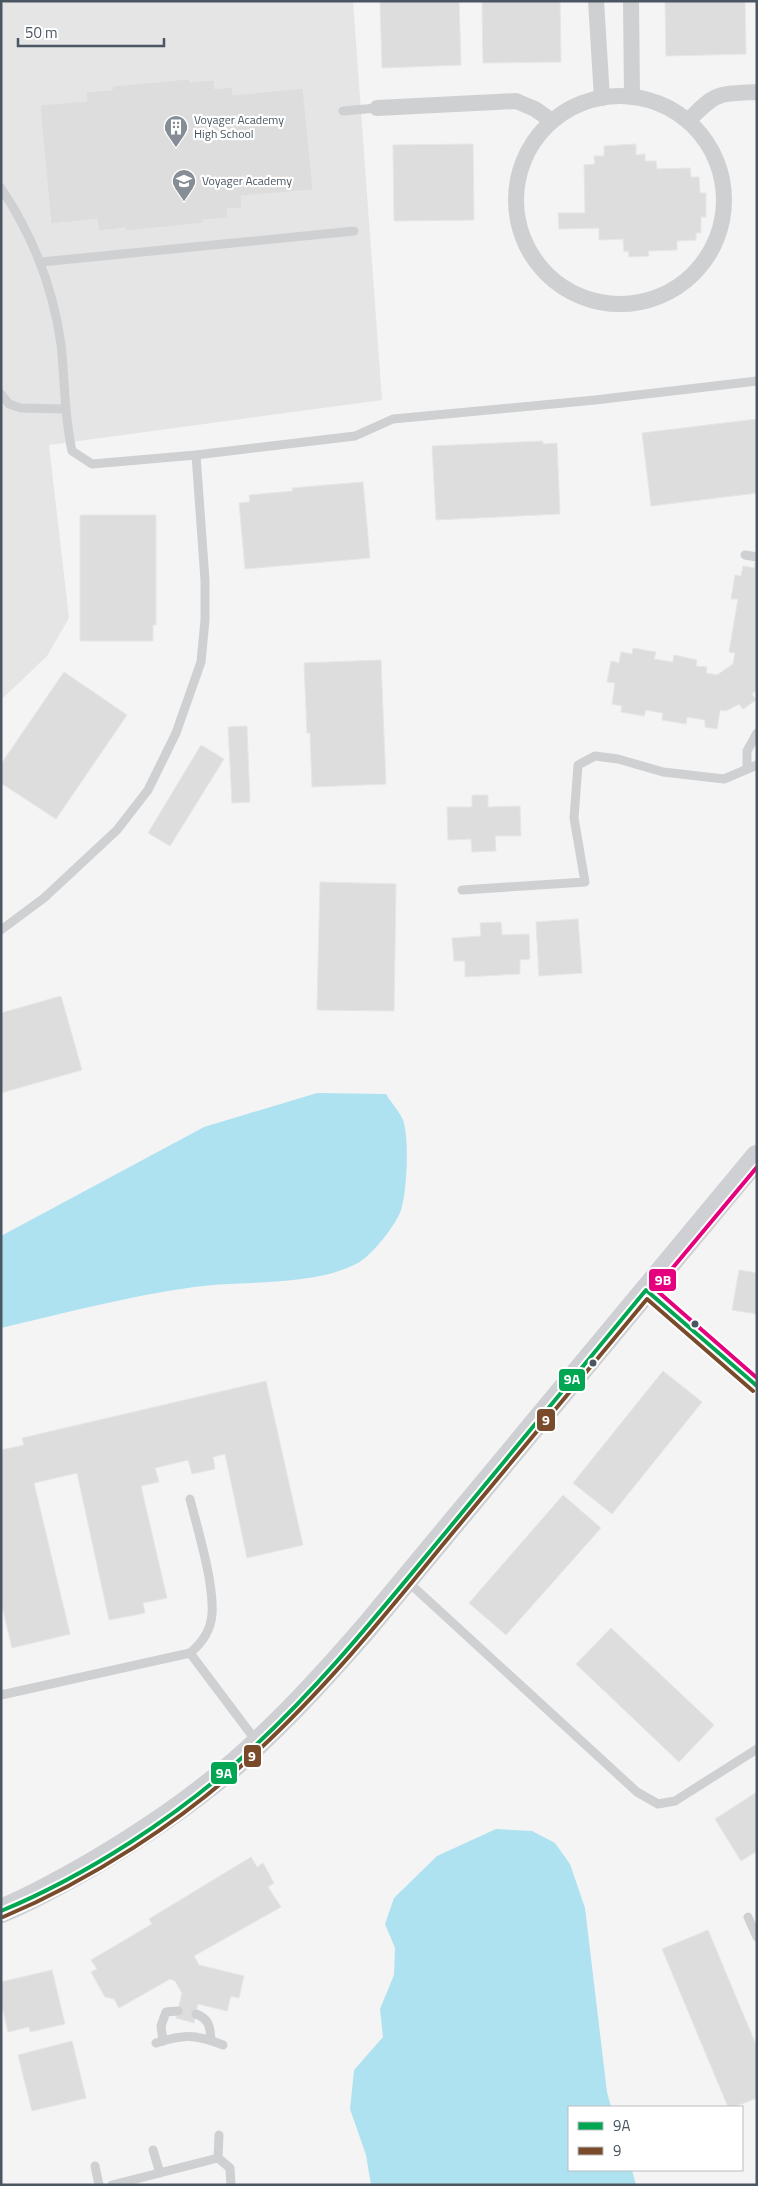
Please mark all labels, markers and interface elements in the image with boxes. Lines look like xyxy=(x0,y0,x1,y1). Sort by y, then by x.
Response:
scale bar xyxy=(18,15,164,47)
text: 50 m xyxy=(25,21,58,44)
place label: Voyager Academy High School xyxy=(194,110,284,143)
building icon: Voyager Academy High School xyxy=(163,114,189,148)
school or university icon: Voyager Academy xyxy=(171,168,197,202)
place label: Voyager Academy xyxy=(202,171,292,190)
line badge: 9B xyxy=(648,1268,677,1292)
text: 9B xyxy=(655,1269,671,1290)
unlabelled marker xyxy=(690,1319,700,1329)
unlabelled marker xyxy=(588,1358,598,1368)
line badge: 9A xyxy=(558,1368,586,1392)
text: 9A xyxy=(564,1368,581,1389)
line badge: 9 xyxy=(536,1408,556,1432)
text: 9 xyxy=(542,1409,550,1430)
line badge: 9 xyxy=(243,1744,262,1768)
text: 9 xyxy=(248,1745,256,1766)
line badge: 9A xyxy=(210,1761,238,1785)
text: 9A xyxy=(216,1762,233,1783)
legend xyxy=(568,2106,743,2171)
text: 9A xyxy=(613,2114,630,2137)
text: 9 xyxy=(613,2139,621,2162)

